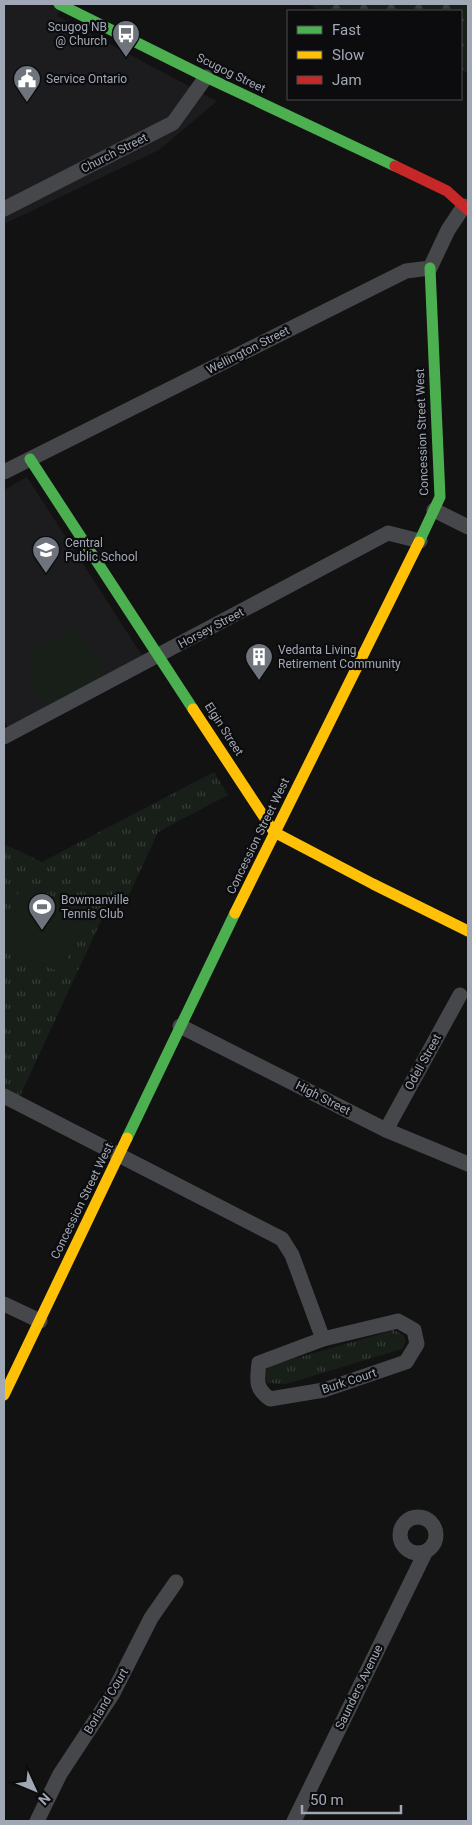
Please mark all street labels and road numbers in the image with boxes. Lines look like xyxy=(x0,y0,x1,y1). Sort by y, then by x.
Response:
street label: Scugog Street xyxy=(194,50,268,96)
street label: Church Street xyxy=(79,130,150,176)
street label: Wellington Street xyxy=(204,323,292,377)
street label: Concession Street West xyxy=(413,368,431,496)
street label: Horsey Street xyxy=(176,605,246,651)
street label: Elgin Street xyxy=(202,700,246,758)
street label: Concession Street West xyxy=(224,776,292,896)
street label: Odell Street xyxy=(402,1031,444,1092)
street label: High Street xyxy=(293,1078,353,1118)
street label: Concession Street West xyxy=(48,1141,116,1261)
street label: Burk Court xyxy=(320,1366,378,1396)
street label: Saunders Avenue xyxy=(332,1642,386,1732)
street label: Borland Court xyxy=(81,1666,131,1736)

